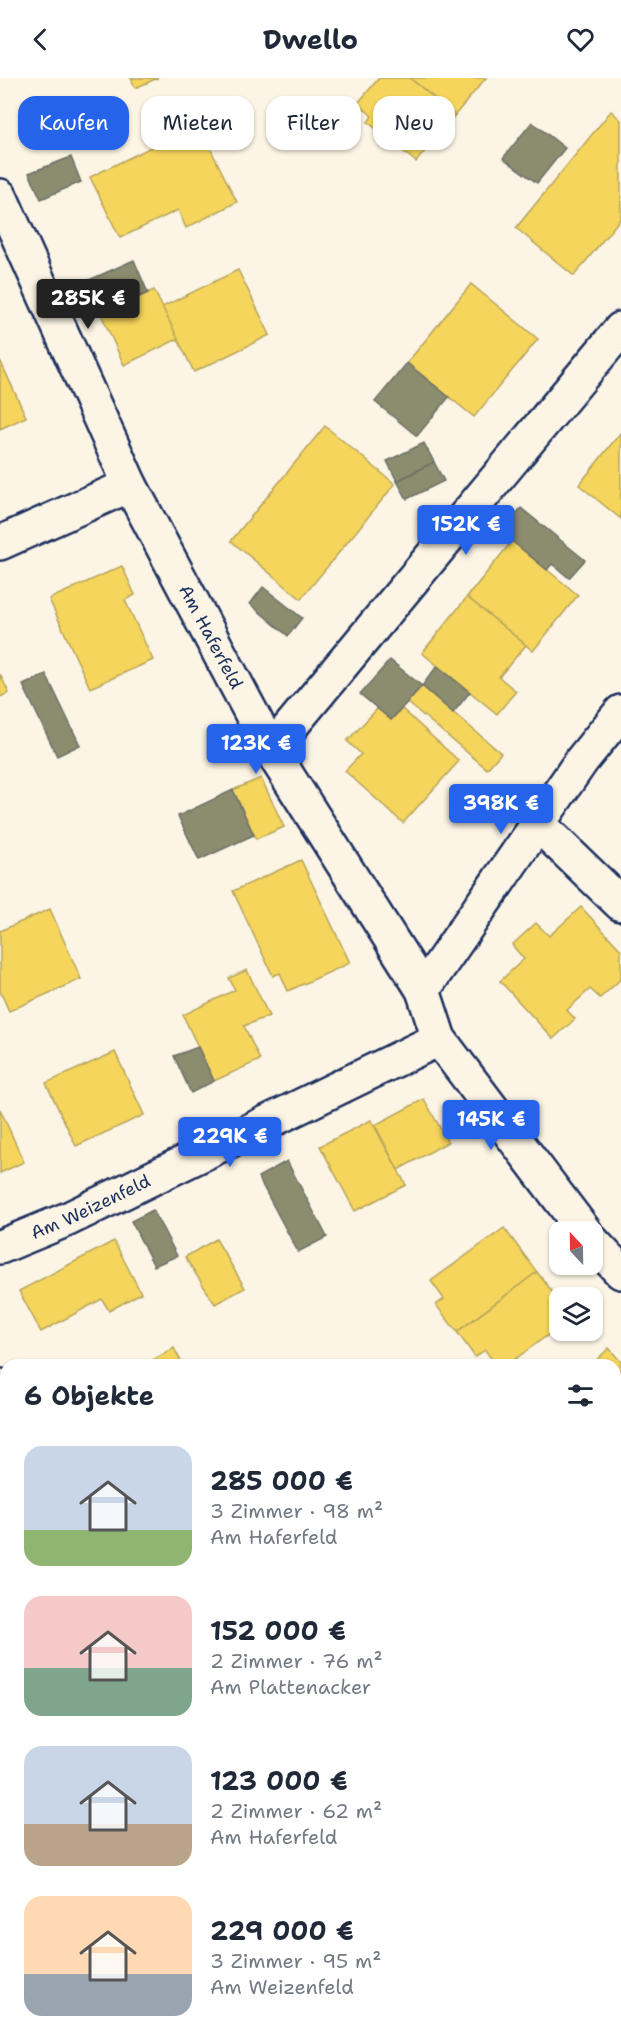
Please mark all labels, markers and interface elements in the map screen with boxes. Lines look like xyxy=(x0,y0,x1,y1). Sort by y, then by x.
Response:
text: Dwello xyxy=(263,21,358,58)
icon: back xyxy=(24,23,57,56)
icon: heart xyxy=(564,23,597,56)
chip: Kaufen xyxy=(18,96,129,150)
chip: Mieten xyxy=(141,96,254,150)
chip: Filter xyxy=(266,96,361,150)
chip: Neu xyxy=(373,96,455,150)
pin: 285K € xyxy=(39,279,137,330)
text: 285K € xyxy=(51,285,125,311)
pin: 152K € xyxy=(417,505,515,556)
text: 152K € xyxy=(431,511,501,537)
street label: Am Haferfeld xyxy=(173,581,248,693)
pin: 123K € xyxy=(207,724,305,775)
text: 123K € xyxy=(221,730,291,756)
pin: 398K € xyxy=(452,784,550,835)
text: 398K € xyxy=(463,790,539,816)
pin: 145K € xyxy=(442,1100,540,1151)
text: 145K € xyxy=(456,1106,526,1132)
pin: 229K € xyxy=(181,1117,279,1168)
text: 229K € xyxy=(192,1123,268,1149)
street label: Am Weizenfeld xyxy=(27,1169,154,1245)
north arrow xyxy=(549,1221,603,1275)
map controls xyxy=(549,1221,603,1341)
button: layers xyxy=(549,1287,603,1341)
text: 6 Objekte xyxy=(24,1378,154,1413)
icon: filters xyxy=(564,1379,597,1412)
text: 285 000 € xyxy=(210,1463,353,1498)
icon: home xyxy=(72,1470,144,1542)
text: 3 Zimmer · 98 m² xyxy=(210,1498,383,1524)
text: Am Haferfeld xyxy=(210,1524,338,1550)
text: 152 000 € xyxy=(210,1613,346,1648)
icon: home xyxy=(72,1620,144,1692)
text: 2 Zimmer · 76 m² xyxy=(210,1648,383,1674)
text: Am Plattenacker xyxy=(210,1674,371,1700)
text: 123 000 € xyxy=(210,1763,348,1798)
icon: home xyxy=(72,1770,144,1842)
text: 2 Zimmer · 62 m² xyxy=(210,1798,382,1824)
text: Am Haferfeld xyxy=(210,1824,338,1850)
text: 229 000 € xyxy=(210,1913,354,1948)
icon: home xyxy=(72,1920,144,1992)
text: 3 Zimmer · 95 m² xyxy=(210,1948,381,1974)
text: Am Weizenfeld xyxy=(210,1974,354,2000)

